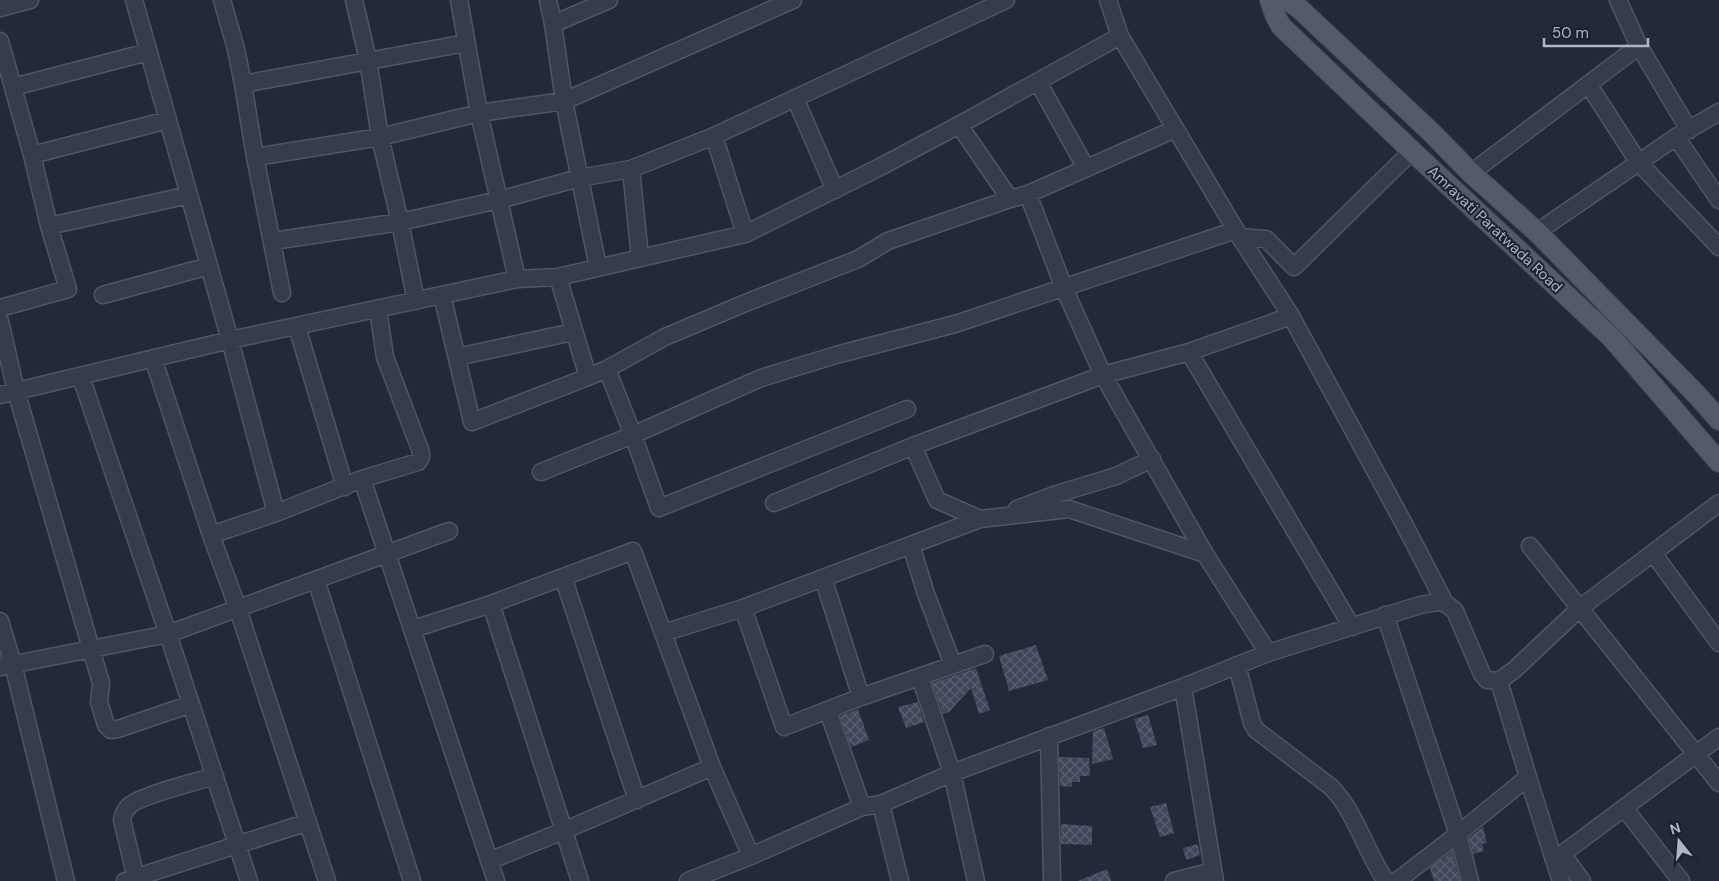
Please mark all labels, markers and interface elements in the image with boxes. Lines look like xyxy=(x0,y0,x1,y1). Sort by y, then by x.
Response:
scale bar xyxy=(1544,15,1648,47)
text: 50 m xyxy=(1552,23,1589,43)
street label: Amravati Paratwada Road xyxy=(1423,161,1567,297)
north arrow xyxy=(1654,816,1704,866)
text: N xyxy=(1668,818,1683,839)

